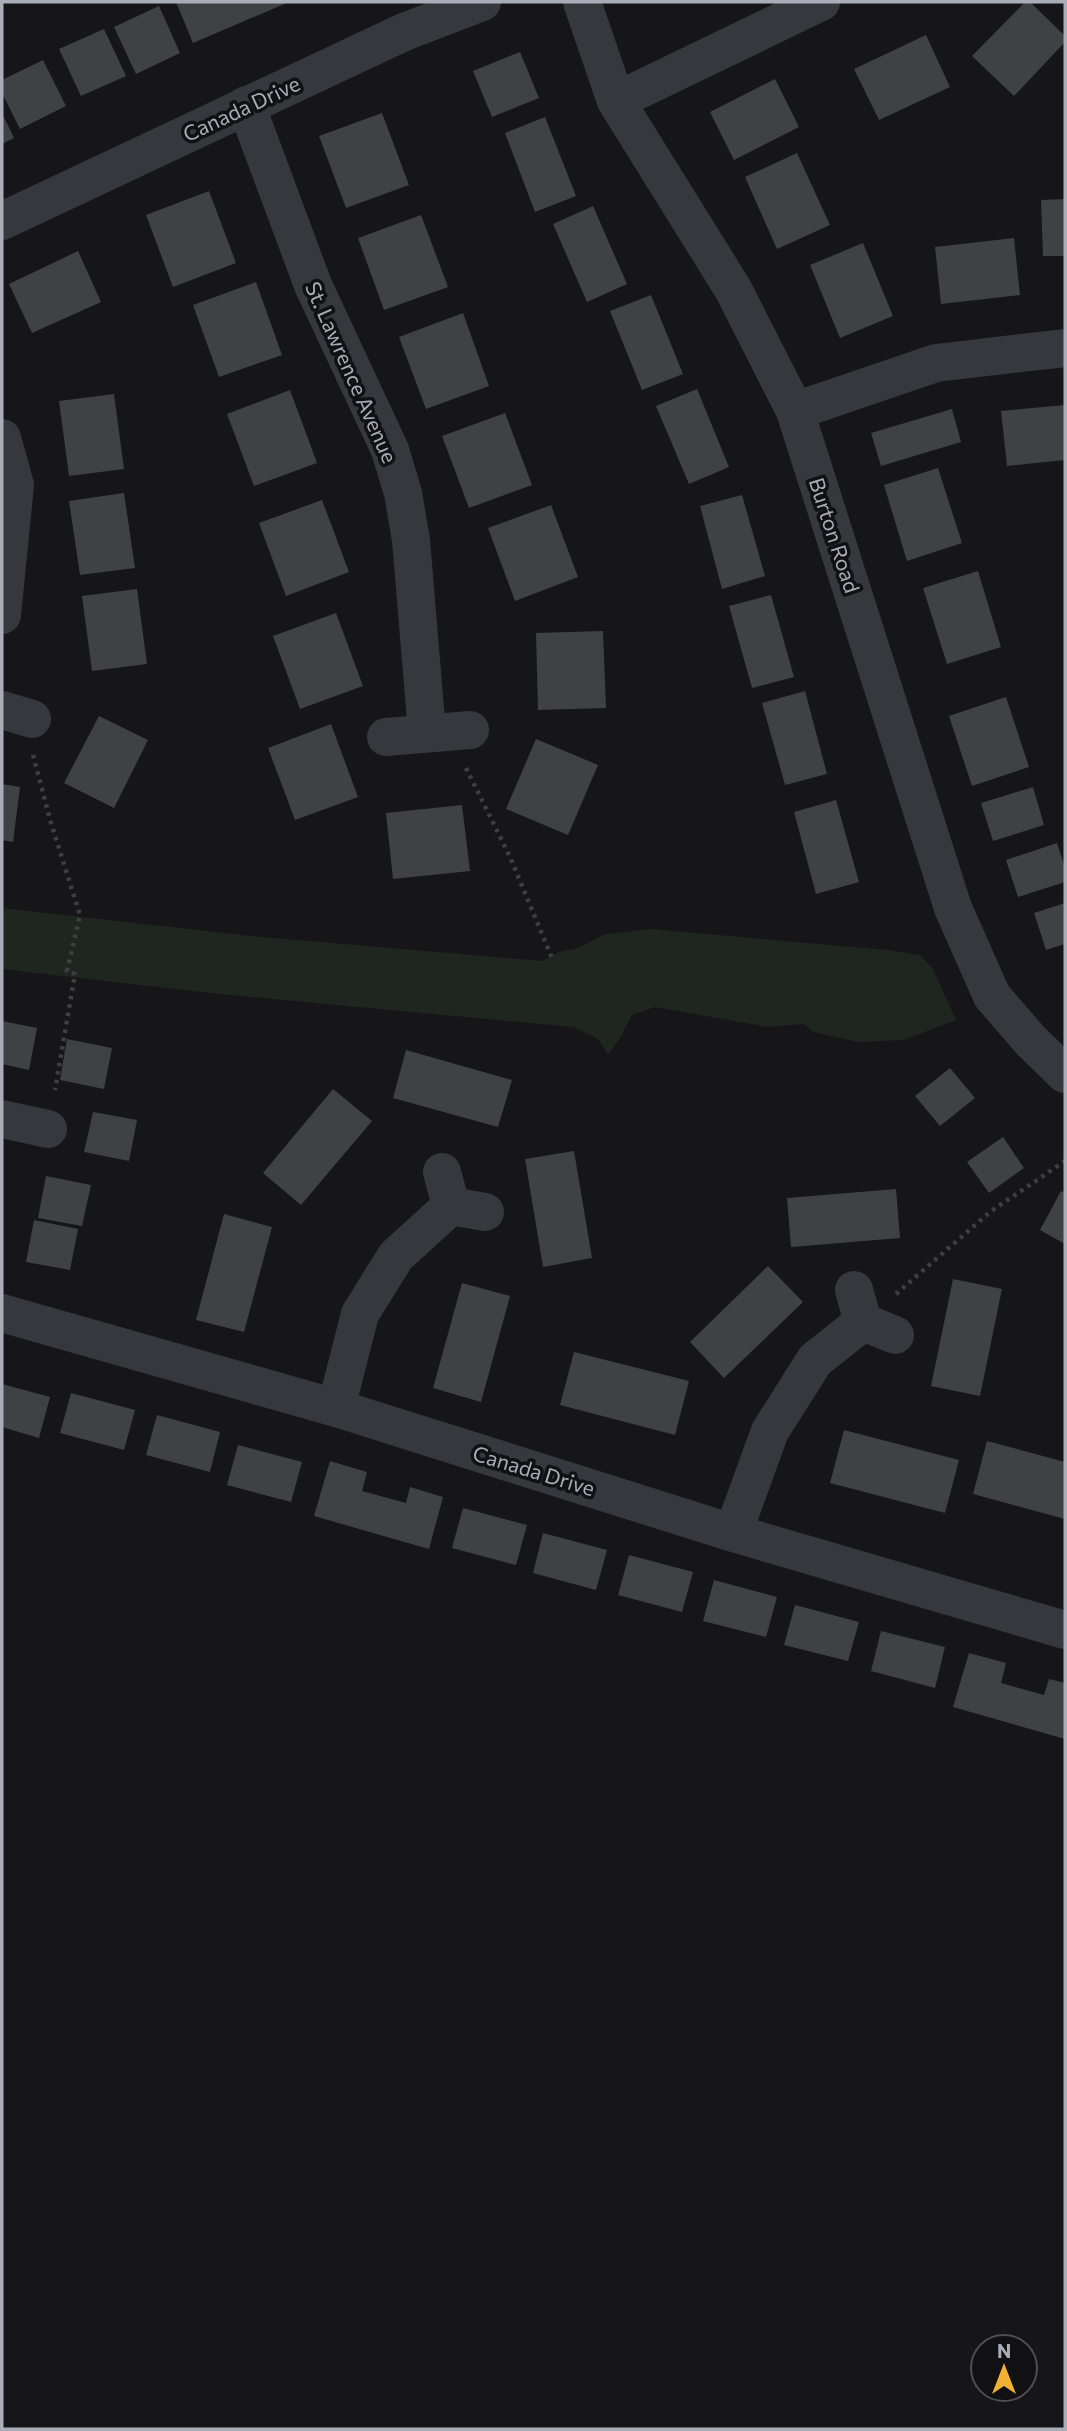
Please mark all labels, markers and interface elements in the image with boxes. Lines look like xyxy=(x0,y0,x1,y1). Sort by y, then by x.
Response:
street label: Canada Drive xyxy=(179,70,303,146)
street label: St. Lawrence Avenue xyxy=(301,277,403,467)
street label: Burton Road xyxy=(805,474,865,596)
street label: Canada Drive xyxy=(470,1440,598,1500)
north arrow xyxy=(969,2333,1039,2403)
text: N xyxy=(997,2339,1011,2362)

